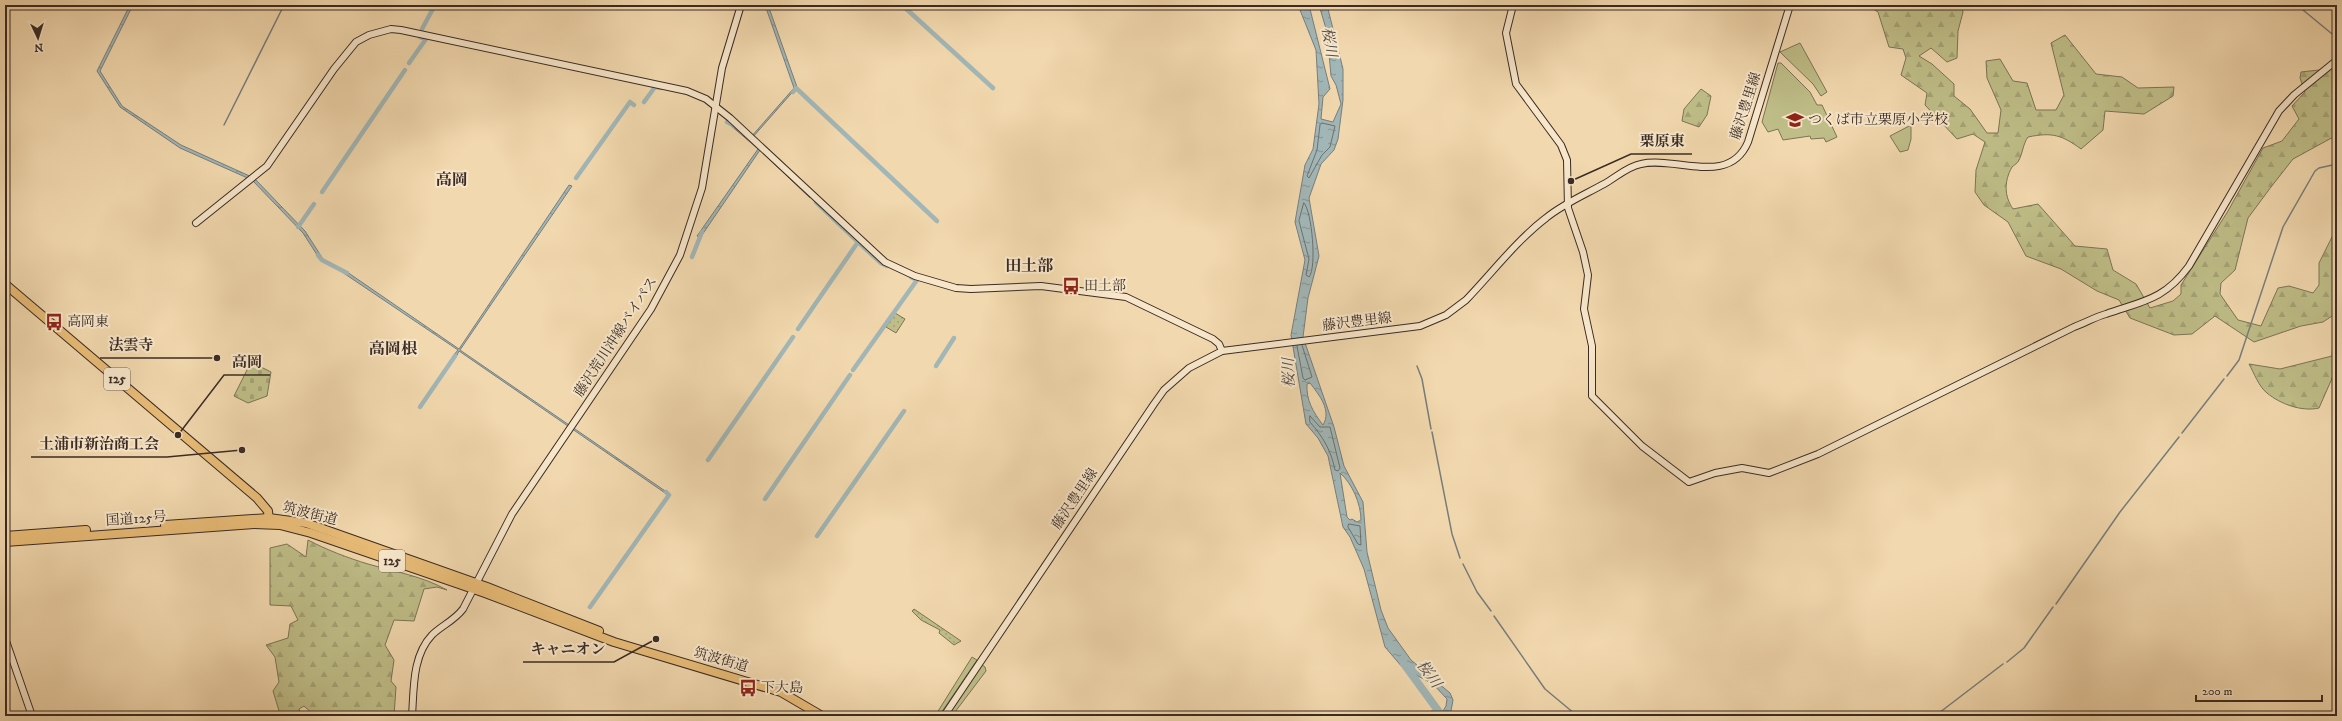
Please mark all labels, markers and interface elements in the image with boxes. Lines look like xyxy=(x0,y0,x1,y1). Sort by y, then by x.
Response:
north arrow xyxy=(18,18,58,58)
water label: 桜川 xyxy=(1317,26,1341,60)
text: N xyxy=(34,40,44,54)
street label: 藤沢豊里線 xyxy=(1727,70,1765,142)
school or university icon: つくば市立栗原小学校 xyxy=(1785,110,1805,130)
place label: つくば市立栗原小学校 xyxy=(1808,111,1948,129)
callout: 栗原東 xyxy=(1631,127,1692,154)
text: 栗原東 xyxy=(1639,132,1685,151)
district label: 高岡 xyxy=(436,170,468,190)
district label: 田土部 xyxy=(1005,256,1054,276)
street label: 藤沢荒川沖線バイパス xyxy=(570,274,662,400)
bus stop icon: 田土部 xyxy=(1061,276,1081,296)
place label: 田土部 xyxy=(1084,277,1126,295)
street label: 藤沢豊里線 xyxy=(1321,309,1393,335)
bus stop icon: 高岡東 xyxy=(44,312,64,332)
place label: 高岡東 xyxy=(67,313,109,331)
callout: 法雲寺 xyxy=(100,331,161,358)
text: 法雲寺 xyxy=(108,336,154,355)
district label: 高岡根 xyxy=(369,339,418,359)
callout: 高岡 xyxy=(224,348,270,375)
text: 高岡 xyxy=(232,353,262,372)
water label: 桜川 xyxy=(1279,356,1299,388)
road number: 125 xyxy=(104,368,130,390)
callout: 土浦市新治商工会 xyxy=(31,430,167,457)
text: 土浦市新治商工会 xyxy=(39,435,159,454)
street label: 藤沢豊里線 xyxy=(1048,465,1102,533)
street label: 筑波街道 xyxy=(281,498,339,530)
street label: 国道125号 xyxy=(105,508,167,530)
road number: 125 xyxy=(379,550,405,572)
callout: キャニオン xyxy=(523,635,614,662)
text: キャニオン xyxy=(530,640,606,659)
street label: 筑波街道 xyxy=(692,644,750,676)
water label: 桜川 xyxy=(1412,656,1447,693)
scale bar xyxy=(2196,677,2322,703)
bus stop icon: 下大島 xyxy=(738,678,758,698)
place label: 下大島 xyxy=(761,679,803,697)
text: 200 m xyxy=(2202,684,2232,699)

